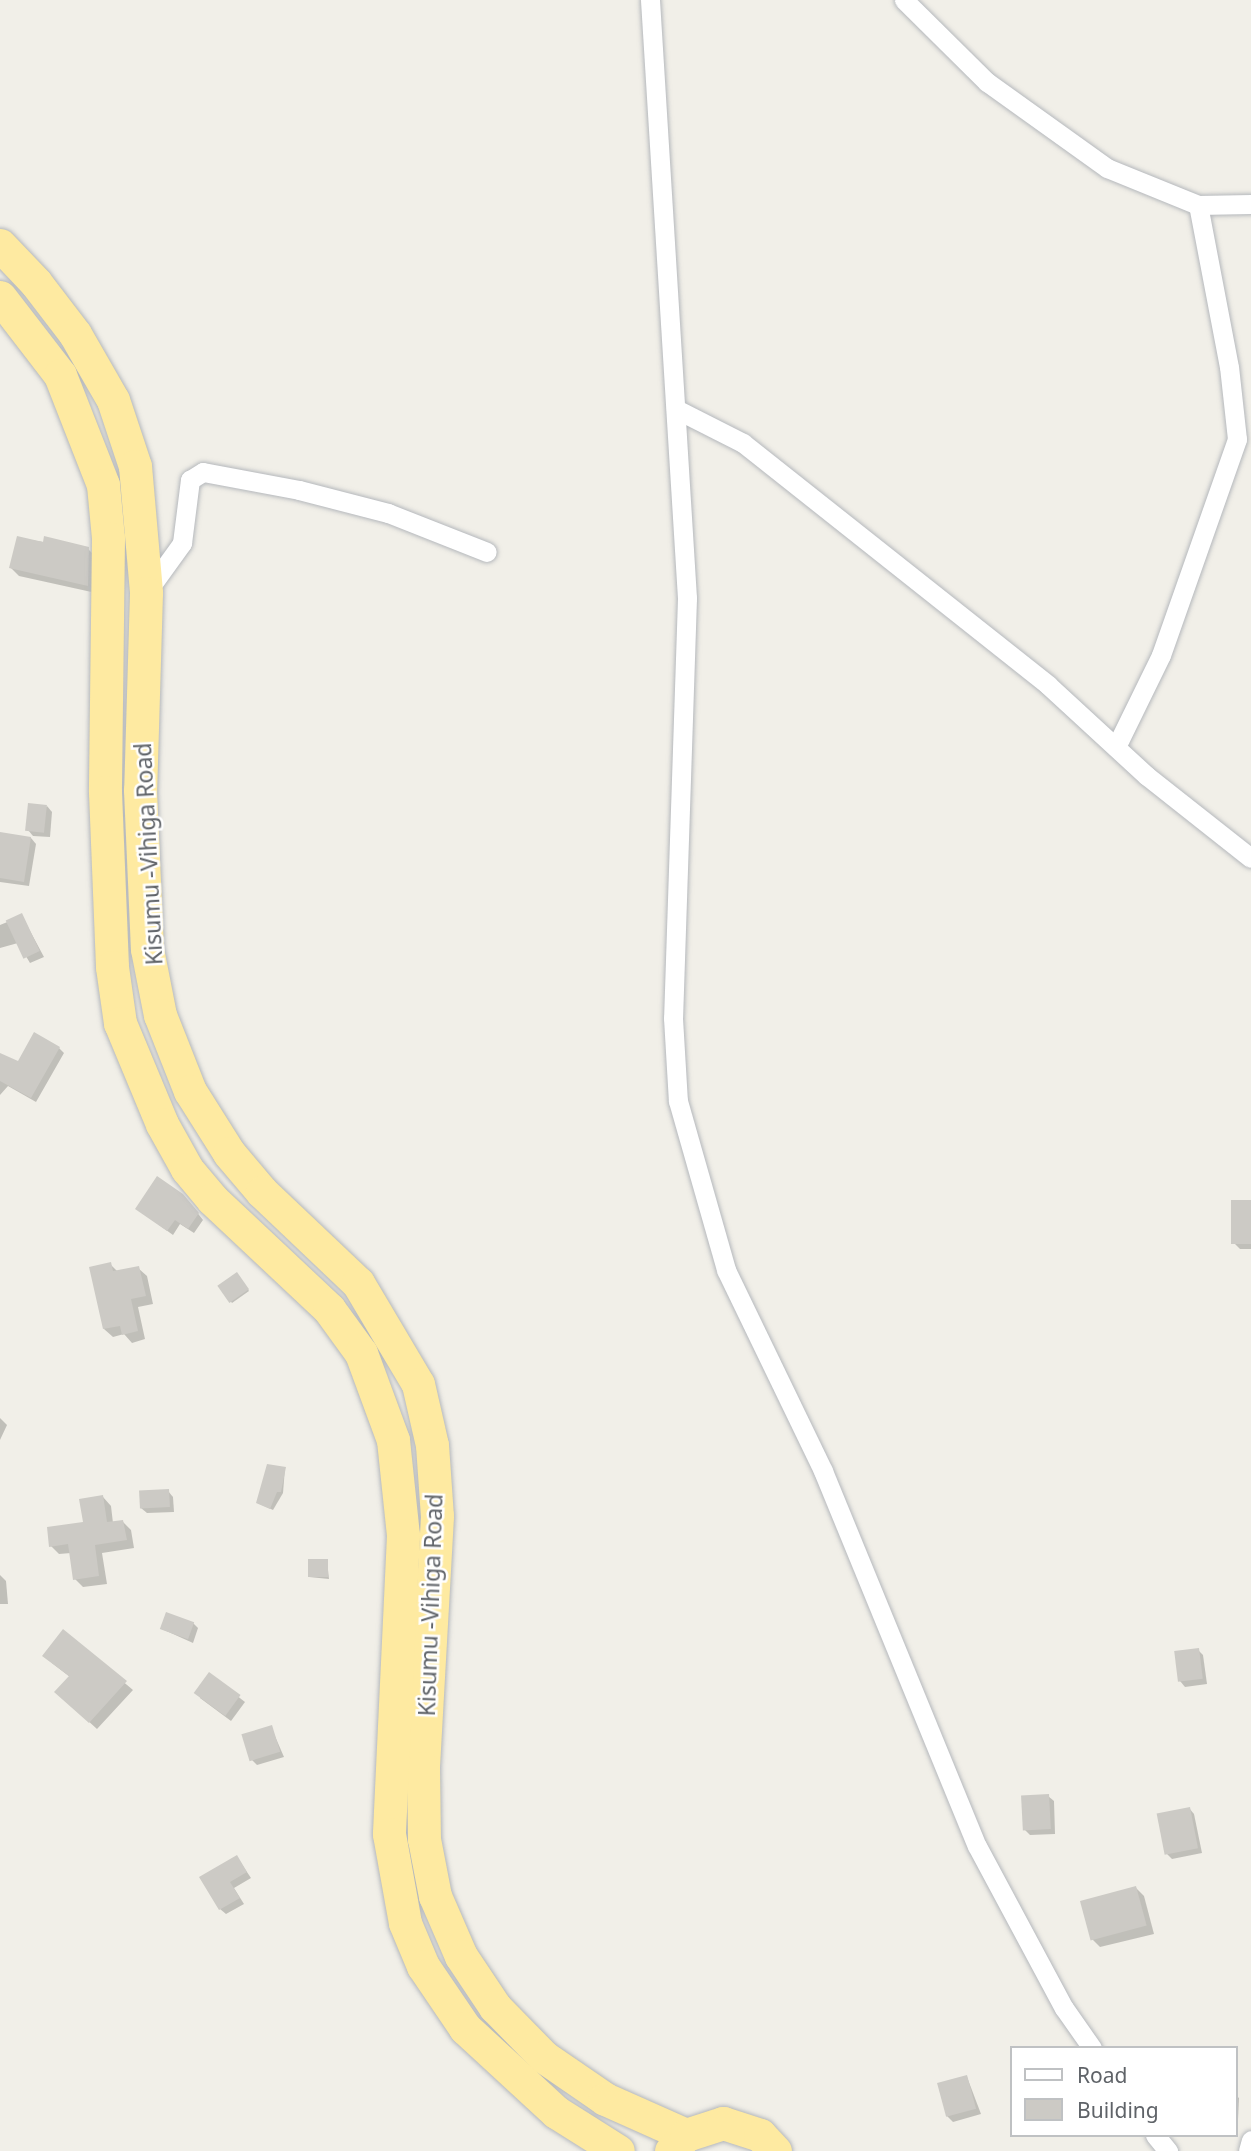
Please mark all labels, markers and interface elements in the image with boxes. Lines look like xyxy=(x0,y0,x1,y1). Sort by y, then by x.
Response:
street label: Kisumu -Vihiga Road xyxy=(128,742,168,966)
street label: Kisumu -Vihiga Road xyxy=(412,1493,448,1717)
legend xyxy=(1010,2046,1237,2137)
text: Road xyxy=(1077,2061,1127,2089)
text: Building xyxy=(1077,2096,1159,2124)

